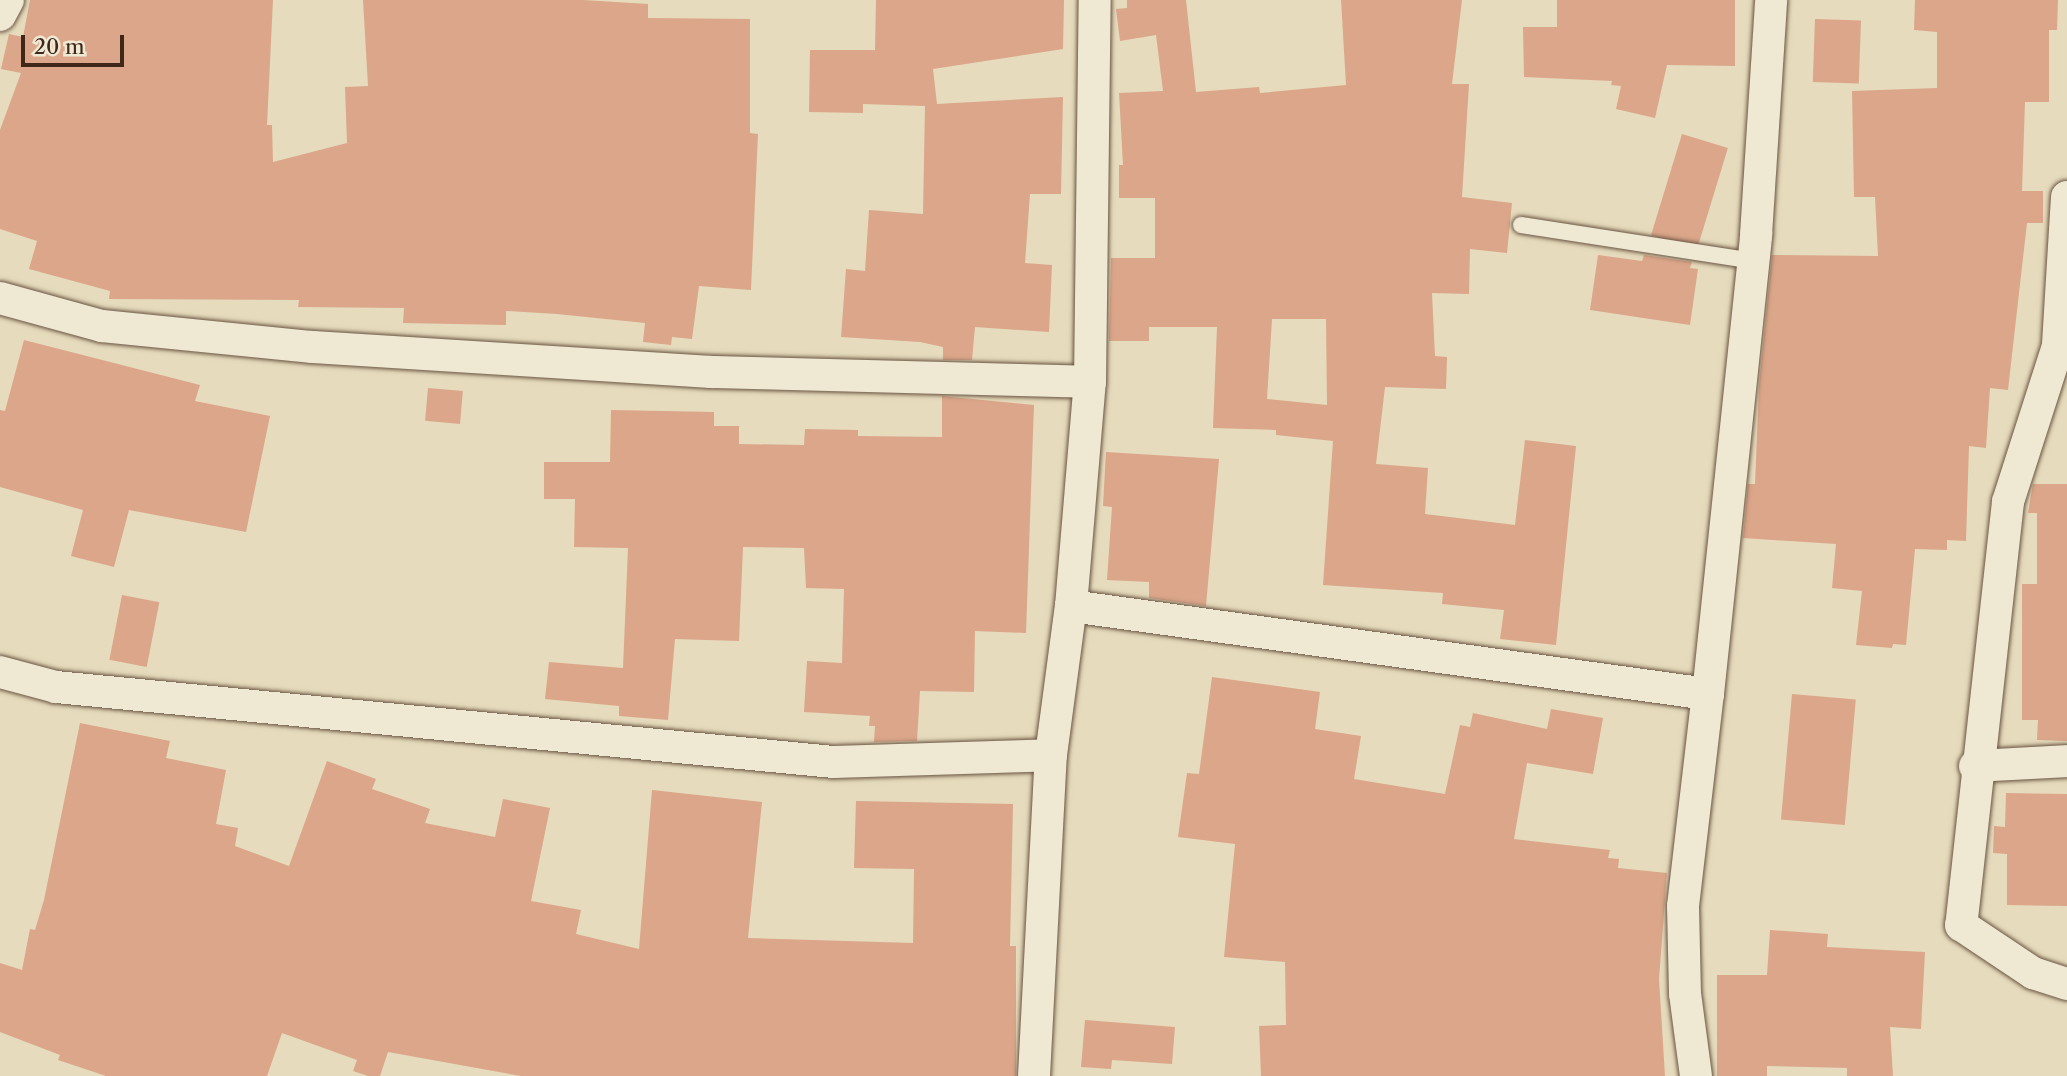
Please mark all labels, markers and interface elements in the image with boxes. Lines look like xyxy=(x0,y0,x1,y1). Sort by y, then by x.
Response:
scale bar xyxy=(24,21,128,65)
text: 20 m xyxy=(34,34,85,59)

